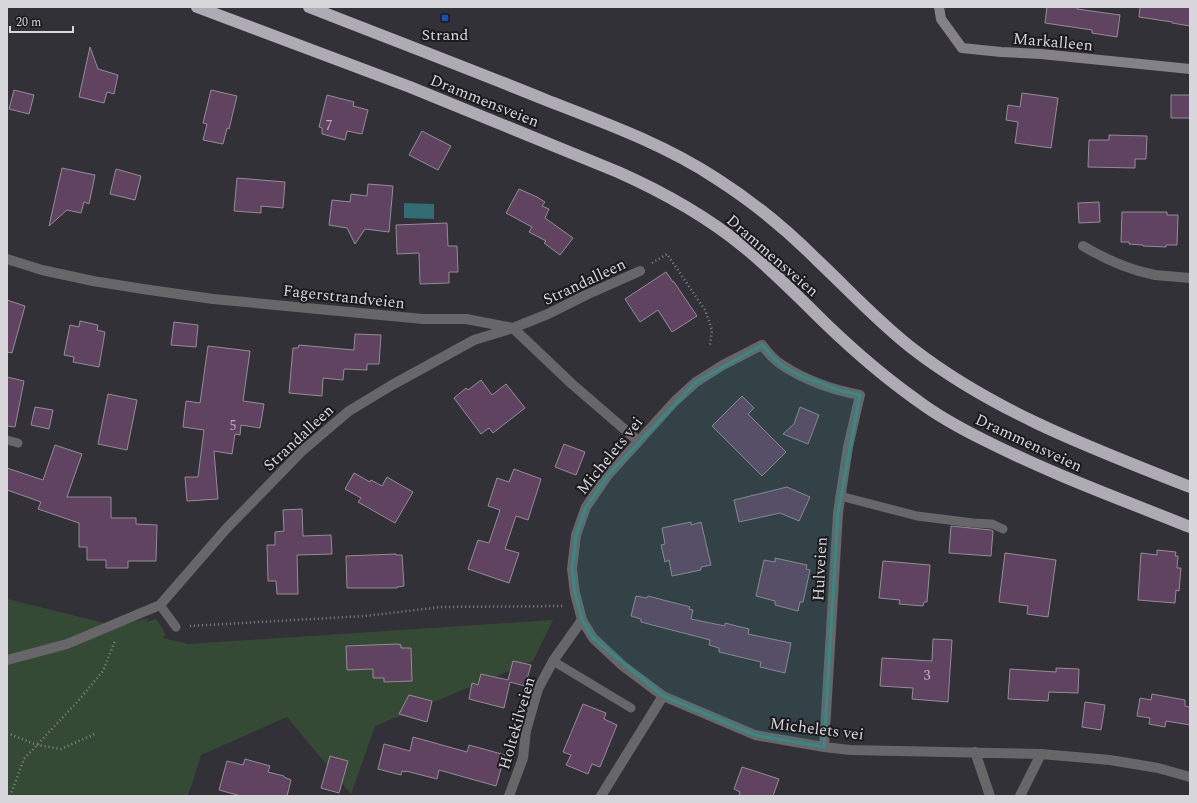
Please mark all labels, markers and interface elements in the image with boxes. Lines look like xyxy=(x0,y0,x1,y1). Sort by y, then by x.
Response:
scale bar xyxy=(10,8,73,34)
text: 20 m xyxy=(16,13,41,32)
marker: Strand xyxy=(440,13,450,23)
place label: Strand xyxy=(421,23,469,47)
street label: Markalleen xyxy=(1012,27,1094,57)
street label: Drammensveien xyxy=(426,68,543,134)
house number: 7 xyxy=(326,115,333,136)
street label: Drammensveien xyxy=(721,209,824,303)
street label: Strandalleen xyxy=(539,252,630,312)
street label: Fagerstrandveien xyxy=(282,279,406,315)
street label: Strandalleen xyxy=(258,399,339,477)
street label: Drammensveien xyxy=(971,408,1086,478)
street label: Michelets vei xyxy=(571,411,649,500)
house number: 5 xyxy=(230,415,237,436)
street label: Hulveien xyxy=(806,536,834,602)
house number: 3 xyxy=(924,665,931,686)
street label: Holtekilveien xyxy=(492,674,542,772)
street label: Michelets vei xyxy=(769,711,865,747)

